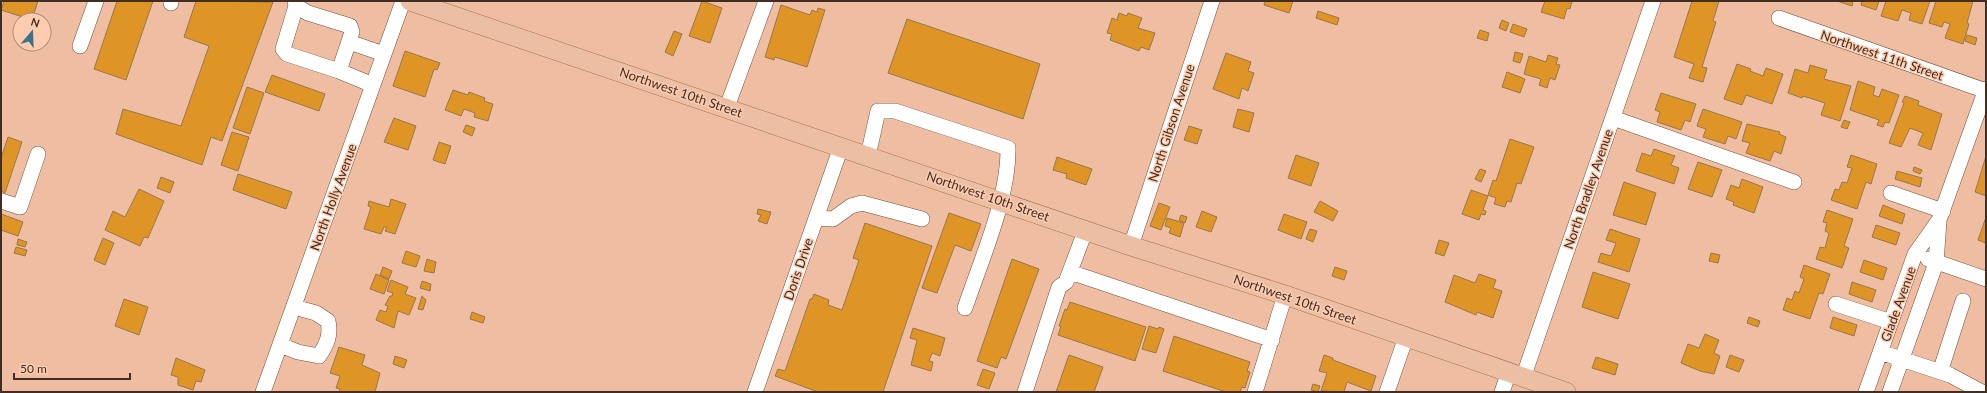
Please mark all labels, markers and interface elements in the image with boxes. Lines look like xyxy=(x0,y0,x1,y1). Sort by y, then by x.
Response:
north arrow xyxy=(12,12,52,52)
text: N xyxy=(29,15,42,30)
street label: Northwest 11th Street xyxy=(1818,26,1946,84)
street label: North Gibson Avenue xyxy=(1144,62,1198,184)
street label: Northwest 10th Street xyxy=(617,63,745,121)
street label: North Bradley Avenue xyxy=(1560,127,1616,251)
street label: North Holly Avenue xyxy=(306,141,360,253)
street label: Northwest 10th Street xyxy=(924,167,1052,225)
street label: Doris Drive xyxy=(780,236,816,302)
street label: Glade Avenue xyxy=(1877,264,1919,344)
street label: Northwest 10th Street xyxy=(1231,270,1359,328)
scale bar xyxy=(14,355,130,381)
text: 50 m xyxy=(20,361,47,376)

